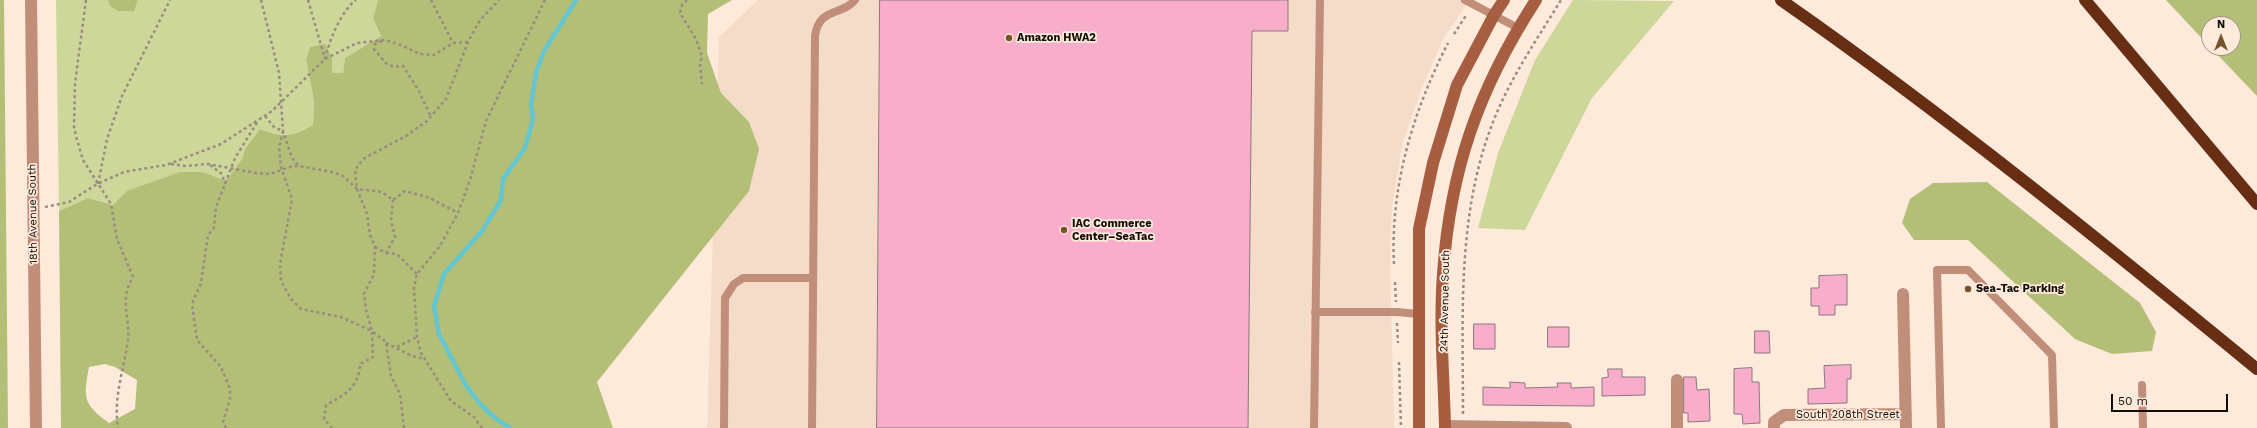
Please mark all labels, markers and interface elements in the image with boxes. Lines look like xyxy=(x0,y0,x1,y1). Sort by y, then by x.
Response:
north arrow xyxy=(2201,16,2241,56)
text: N xyxy=(2217,18,2225,31)
place label: Amazon HWA2 xyxy=(1017,31,1096,45)
marker: Amazon HWA2 xyxy=(1004,33,1014,43)
street label: 18th Avenue South xyxy=(26,164,40,264)
place label: IAC Commerce Center–SeaTac xyxy=(1072,217,1154,243)
marker: IAC Commerce Center–SeaTac xyxy=(1059,225,1069,235)
street label: 24th Avenue South xyxy=(1438,250,1452,352)
place label: Sea-Tac Parking xyxy=(1976,282,2064,296)
marker: Sea-Tac Parking xyxy=(1963,284,1973,294)
scale bar xyxy=(2113,386,2230,412)
text: 50 m xyxy=(2118,394,2148,408)
street label: South 208th Street xyxy=(1796,408,1900,422)

